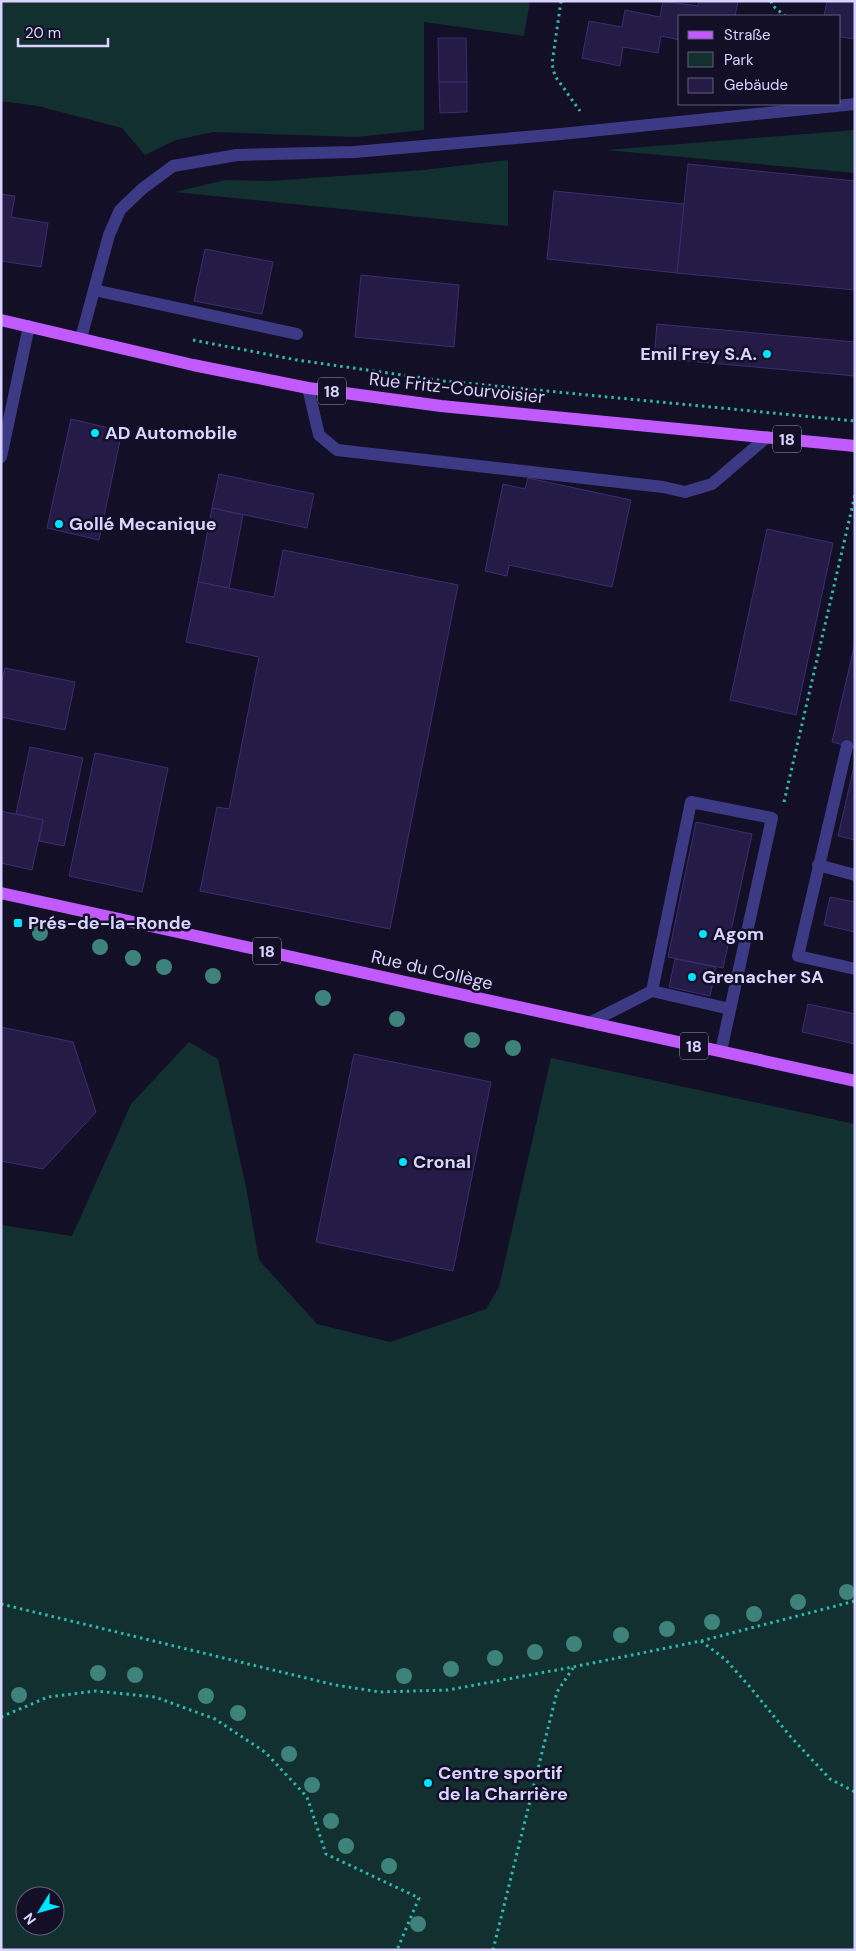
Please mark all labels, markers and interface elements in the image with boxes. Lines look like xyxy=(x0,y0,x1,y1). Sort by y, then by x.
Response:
scale bar xyxy=(18,15,108,47)
legend xyxy=(678,15,841,105)
text: 20 m xyxy=(25,23,61,43)
text: Straße xyxy=(724,25,771,45)
text: Park xyxy=(724,50,754,70)
text: Gebäude xyxy=(724,75,788,95)
place label: Emil Frey S.A. xyxy=(640,342,757,366)
marker: Emil Frey S.A. xyxy=(761,348,773,360)
street label: Rue Fritz-Courvoisier xyxy=(368,367,546,409)
road number: 18 xyxy=(318,378,346,404)
place label: AD Automobile xyxy=(105,421,237,445)
road number: 18 xyxy=(773,426,801,452)
marker: AD Automobile xyxy=(89,427,101,439)
place label: Gollé Mecanique xyxy=(69,512,217,536)
marker: Gollé Mecanique xyxy=(53,518,65,530)
place label: Prés-de-la-Ronde xyxy=(28,911,191,935)
marker: Prés-de-la-Ronde xyxy=(12,917,24,929)
place label: Agom xyxy=(713,922,764,946)
marker: Agom xyxy=(697,928,709,940)
road number: 18 xyxy=(253,938,281,964)
street label: Rue du Collège xyxy=(369,944,495,996)
place label: Grenacher SA xyxy=(702,965,824,989)
marker: Grenacher SA xyxy=(686,971,698,983)
road number: 18 xyxy=(680,1032,708,1060)
place label: Cronal xyxy=(413,1150,471,1174)
marker: Cronal xyxy=(397,1156,409,1168)
place label: Centre sportif de la Charrière xyxy=(438,1761,568,1806)
marker: Centre sportif de la Charrière xyxy=(422,1777,434,1789)
north arrow xyxy=(15,1886,65,1936)
text: N xyxy=(19,1909,40,1928)

